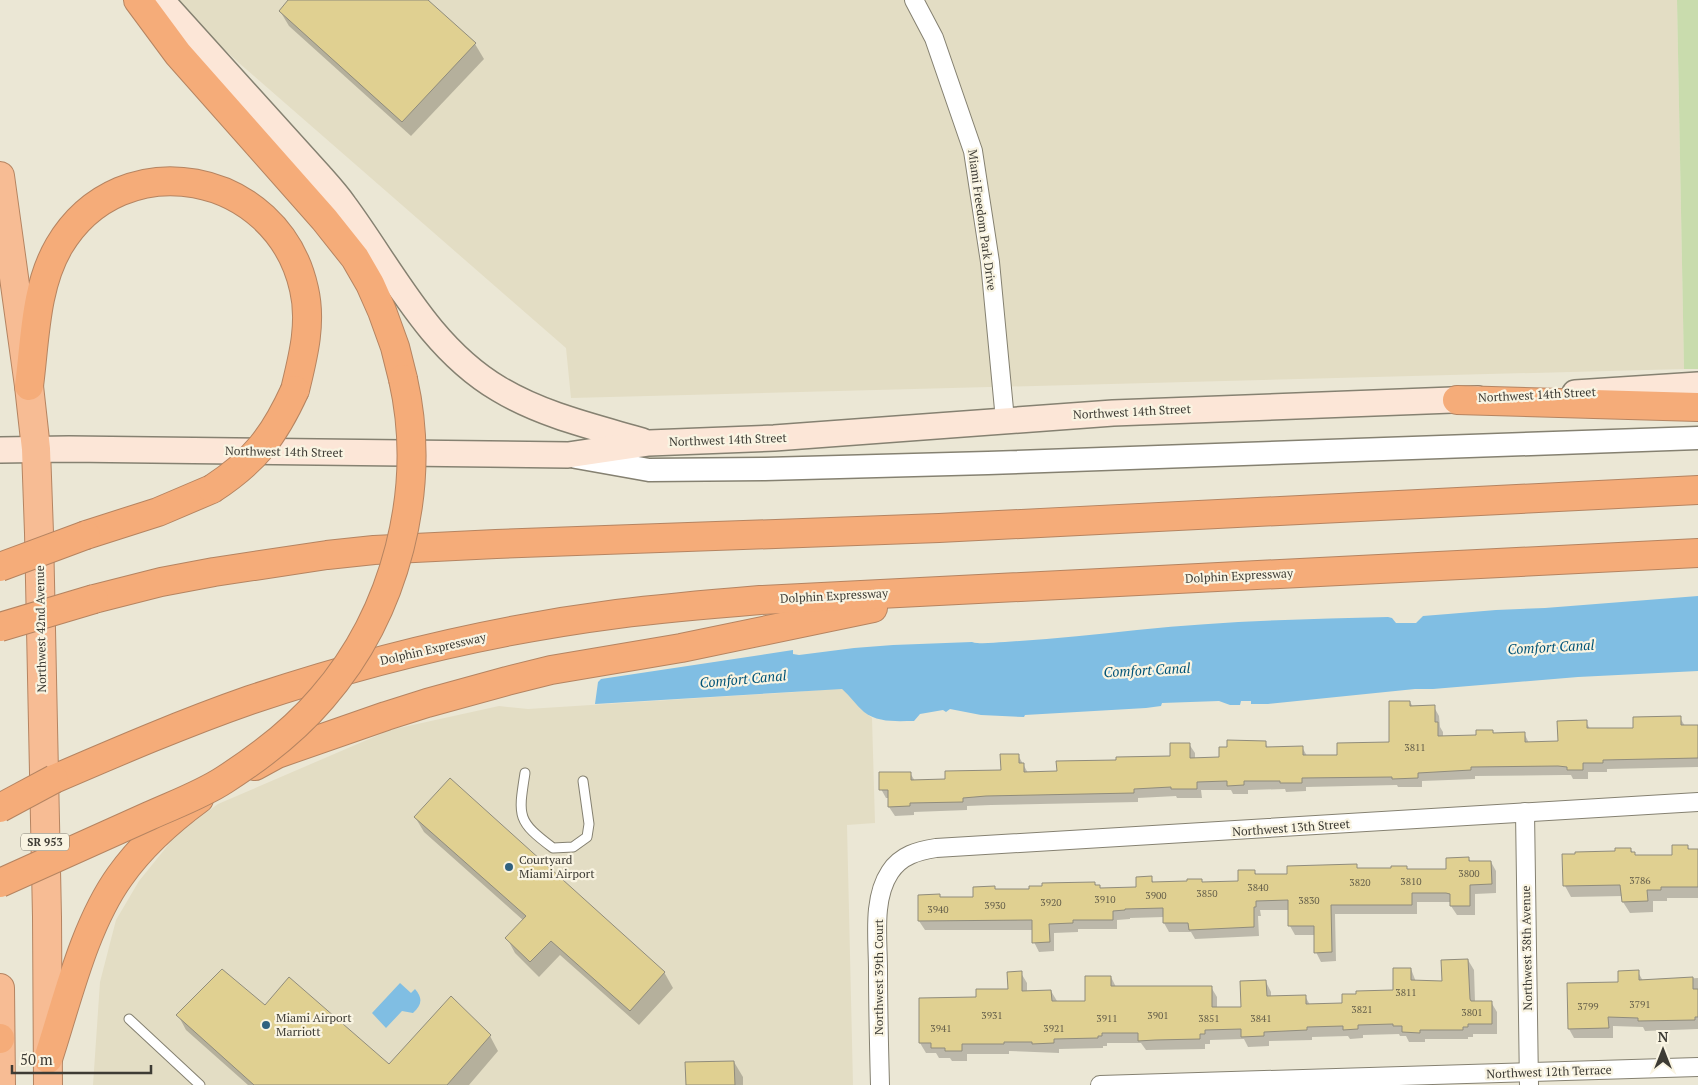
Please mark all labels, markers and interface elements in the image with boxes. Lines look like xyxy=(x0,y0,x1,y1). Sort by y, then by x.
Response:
street label: Miami Freedom Park Drive xyxy=(965,148,1000,291)
street label: Northwest 14th Street xyxy=(1478,384,1597,405)
street label: Northwest 14th Street xyxy=(1073,401,1192,422)
street label: Northwest 14th Street xyxy=(669,430,788,449)
street label: Northwest 14th Street xyxy=(225,443,344,460)
street label: Northwest 42nd Avenue xyxy=(32,565,49,693)
street label: Dolphin Expressway xyxy=(1185,565,1294,586)
street label: Dolphin Expressway xyxy=(780,585,889,606)
street label: Dolphin Expressway xyxy=(379,629,488,668)
water label: Comfort Canal xyxy=(1507,635,1595,658)
water label: Comfort Canal xyxy=(1103,658,1191,681)
water label: Comfort Canal xyxy=(699,665,787,692)
house number: 3811 xyxy=(1404,741,1426,754)
street label: Northwest 13th Street xyxy=(1232,816,1351,839)
road number: SR 953 xyxy=(21,834,69,850)
place label: Courtyard Miami Airport xyxy=(519,852,595,881)
marker: Courtyard Miami Airport xyxy=(503,861,515,873)
house number: 3800 xyxy=(1458,867,1480,880)
house number: 3786 xyxy=(1629,874,1651,887)
house number: 3810 xyxy=(1400,875,1422,888)
house number: 3820 xyxy=(1349,876,1371,889)
house number: 3840 xyxy=(1247,881,1269,894)
street label: Northwest 38th Avenue xyxy=(1518,885,1535,1011)
house number: 3850 xyxy=(1196,887,1218,900)
house number: 3900 xyxy=(1145,889,1167,902)
house number: 3910 xyxy=(1094,893,1116,906)
house number: 3830 xyxy=(1298,894,1320,907)
house number: 3920 xyxy=(1040,896,1062,909)
house number: 3930 xyxy=(984,899,1006,912)
house number: 3940 xyxy=(927,903,949,916)
street label: Northwest 39th Court xyxy=(871,918,886,1035)
house number: 3811 xyxy=(1395,986,1417,999)
house number: 3791 xyxy=(1629,998,1651,1011)
house number: 3799 xyxy=(1577,1000,1599,1013)
house number: 3821 xyxy=(1351,1003,1373,1016)
house number: 3801 xyxy=(1461,1006,1483,1019)
house number: 3931 xyxy=(981,1009,1003,1022)
house number: 3901 xyxy=(1147,1009,1169,1022)
place label: Miami Airport Marriott xyxy=(276,1010,352,1039)
house number: 3911 xyxy=(1096,1012,1118,1025)
house number: 3851 xyxy=(1198,1012,1220,1025)
house number: 3841 xyxy=(1250,1012,1272,1025)
marker: Miami Airport Marriott xyxy=(260,1019,272,1031)
house number: 3941 xyxy=(930,1022,952,1035)
house number: 3921 xyxy=(1043,1022,1065,1035)
north arrow xyxy=(1638,1025,1688,1075)
text: N xyxy=(1658,1027,1669,1046)
scale bar xyxy=(12,1042,151,1074)
text: 50 m xyxy=(20,1049,53,1069)
street label: Northwest 12th Terrace xyxy=(1486,1062,1612,1081)

